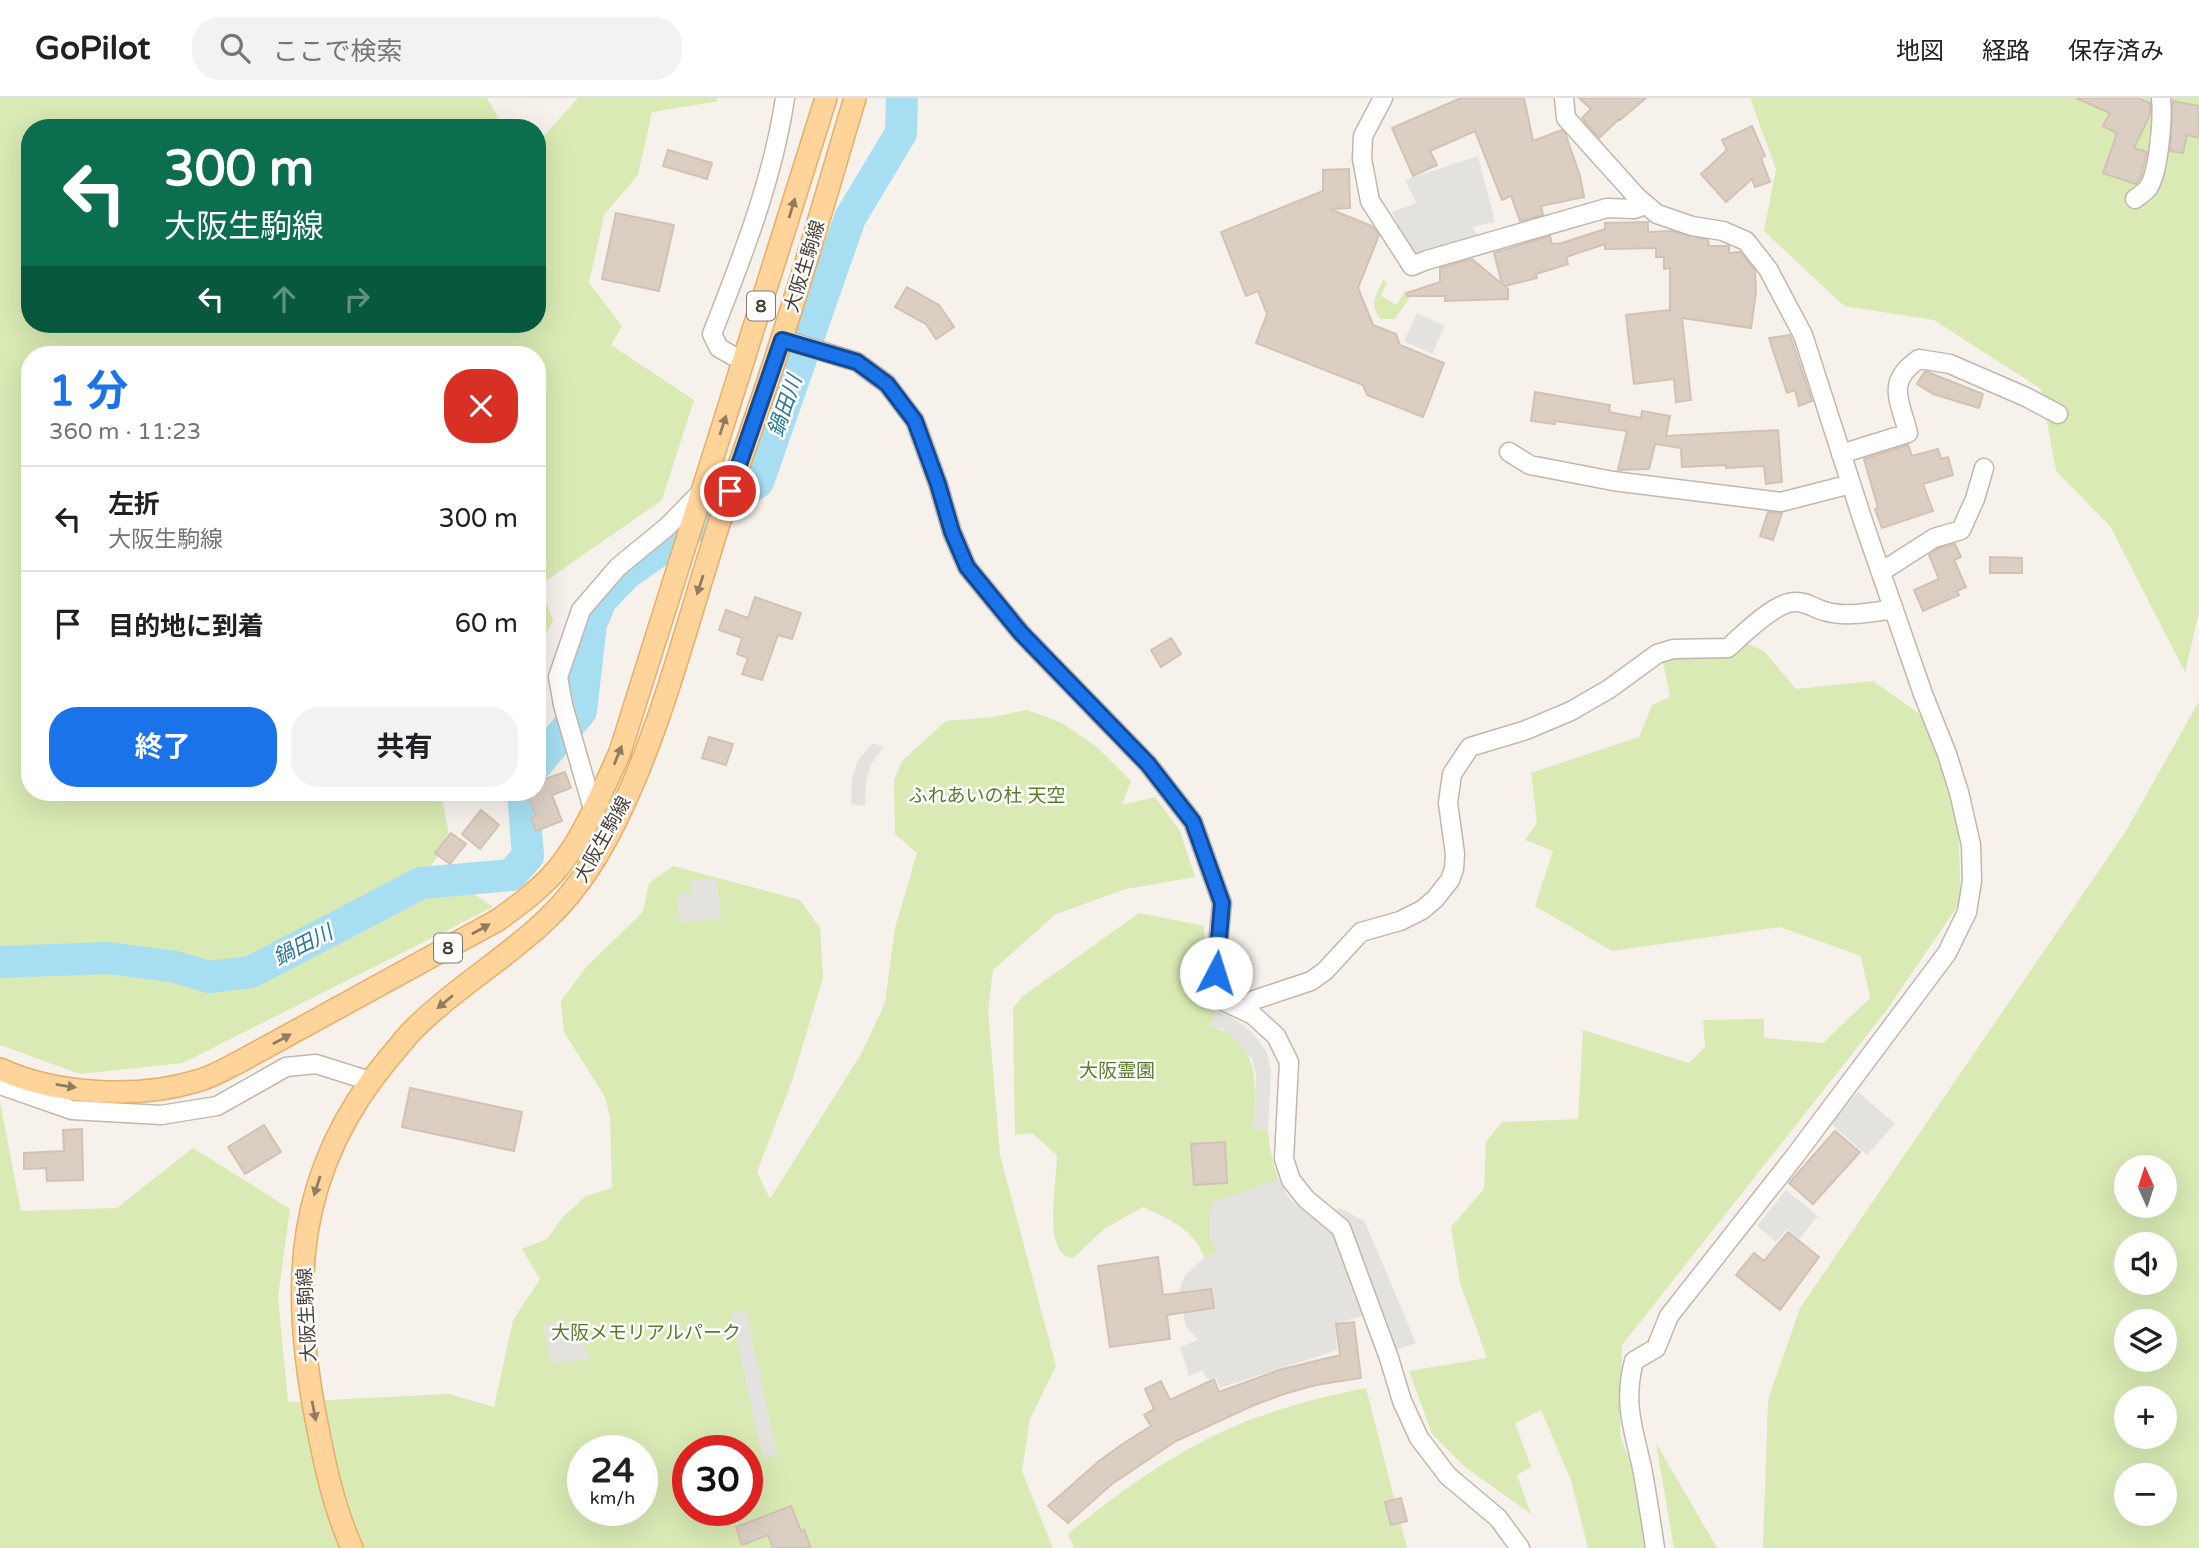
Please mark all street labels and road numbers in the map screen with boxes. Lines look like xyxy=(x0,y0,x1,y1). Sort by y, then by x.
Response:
street label: 大阪生駒線 xyxy=(781,218,829,315)
road number: 8 xyxy=(747,292,775,321)
street label: 大阪生駒線 xyxy=(570,793,636,886)
road number: 8 xyxy=(434,934,462,962)
street label: 大阪生駒線 xyxy=(294,1267,320,1363)

